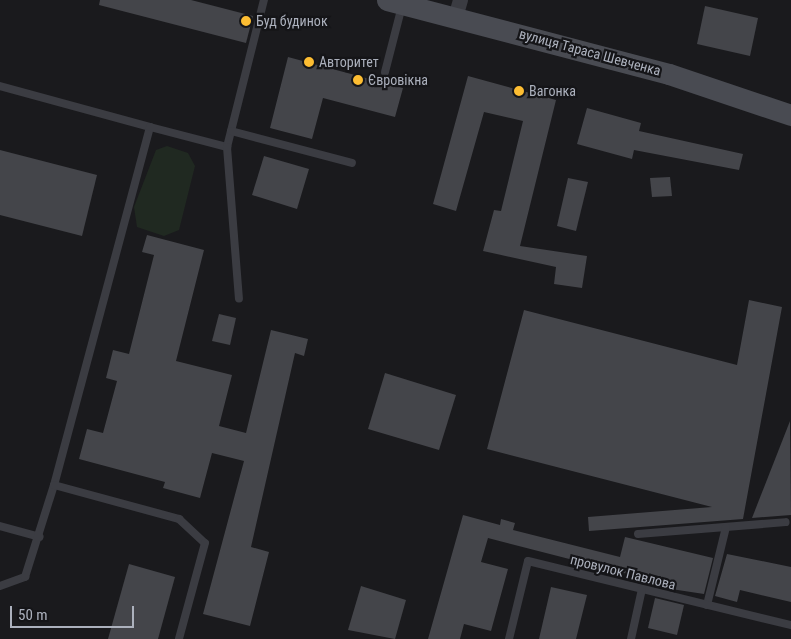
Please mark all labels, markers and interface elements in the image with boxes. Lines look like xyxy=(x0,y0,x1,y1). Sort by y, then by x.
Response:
place label: Буд будинок xyxy=(256,13,328,29)
marker: Буд будинок xyxy=(240,15,252,27)
street label: вулиця Тараса Шевченка xyxy=(517,25,663,79)
place label: Авторитет xyxy=(319,54,379,70)
marker: Авторитет xyxy=(303,56,315,68)
place label: Євровікна xyxy=(368,72,428,88)
marker: Євровікна xyxy=(352,74,364,86)
place label: Вагонка xyxy=(529,83,576,99)
marker: Вагонка xyxy=(513,85,525,97)
street label: провулок Павлова xyxy=(569,551,677,593)
scale bar xyxy=(12,596,136,628)
text: 50 m xyxy=(18,606,48,624)

